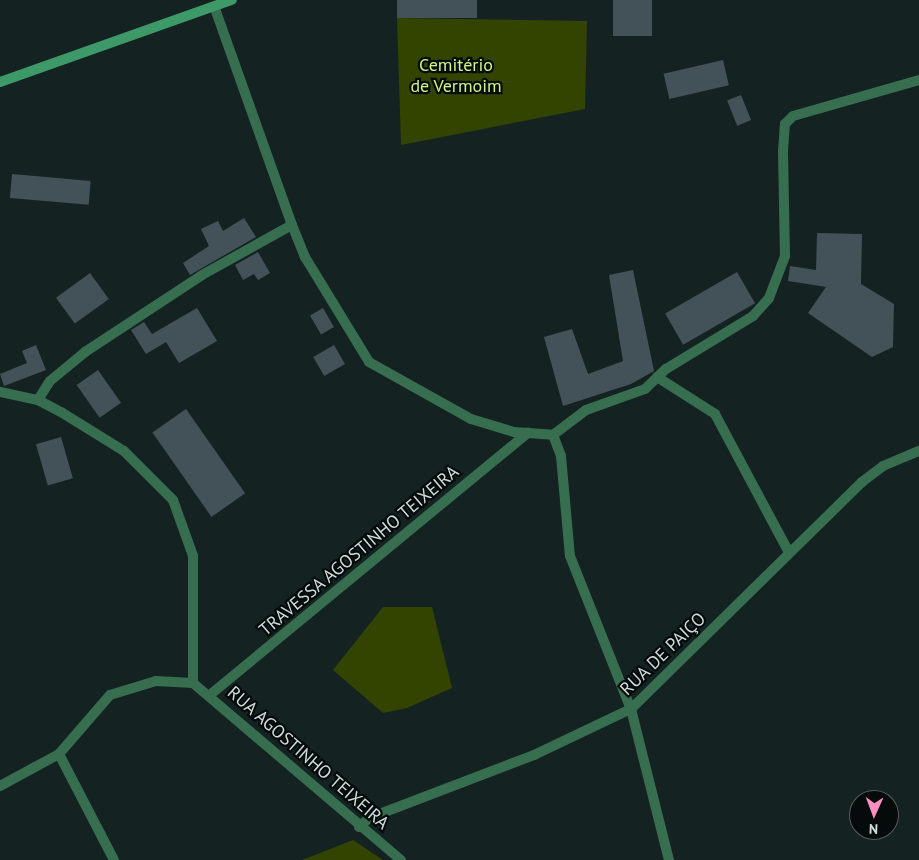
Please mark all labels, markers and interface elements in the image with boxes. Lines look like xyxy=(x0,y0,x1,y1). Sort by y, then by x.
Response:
park label: Cemitério de Vermoim xyxy=(410,55,502,98)
street label: TRAVESSA AGOSTINHO TEIXEIRA xyxy=(254,461,464,641)
street label: RUA DE PAIÇO xyxy=(616,608,710,700)
street label: RUA AGOSTINHO TEIXEIRA xyxy=(222,681,394,835)
north arrow xyxy=(849,790,899,840)
text: N xyxy=(869,820,878,838)

